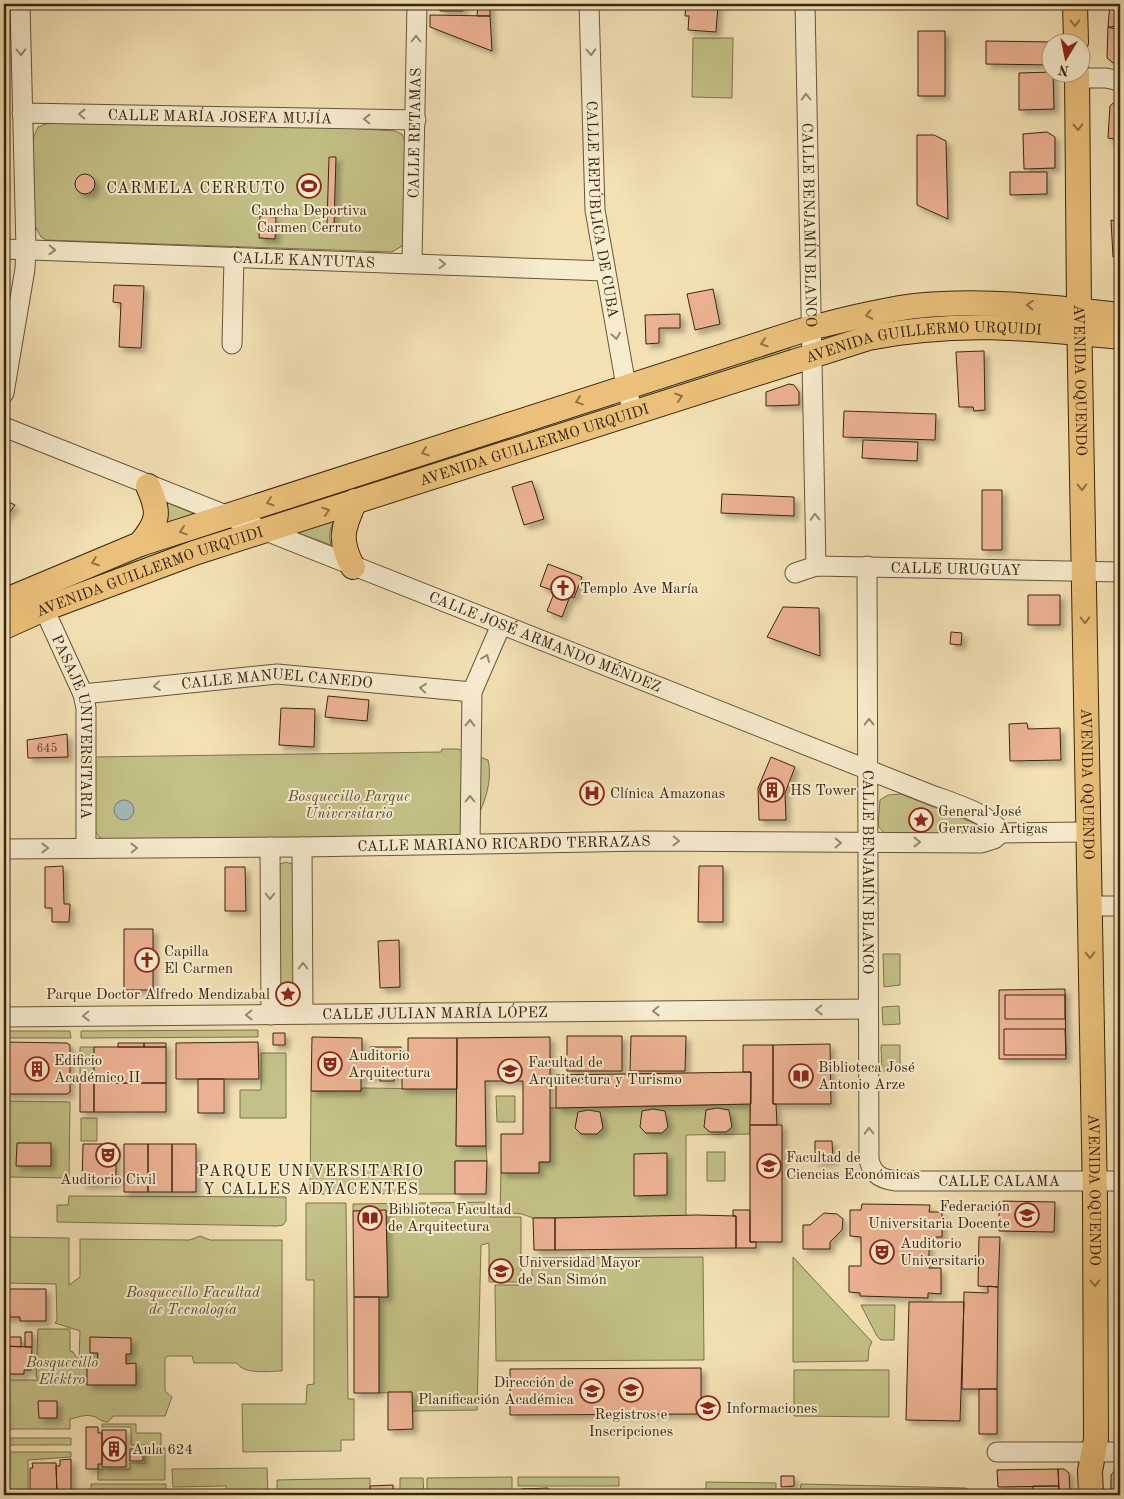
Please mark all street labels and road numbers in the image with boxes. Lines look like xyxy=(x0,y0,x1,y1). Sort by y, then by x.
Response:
street label: CALLE RETAMAS xyxy=(407,67,425,199)
street label: CALLE REPÚBLICA DE CUBA xyxy=(583,100,620,320)
street label: CALLE MARÍA JOSEFA MUJÍA xyxy=(108,107,333,128)
street label: CALLE BENJAMÍN BLANCO xyxy=(798,123,819,327)
street label: CALLE KANTUTAS xyxy=(232,251,375,272)
street label: AVENIDA OQUENDO xyxy=(1070,304,1088,456)
street label: AVENIDA GUILLERMO URQUIDI xyxy=(804,321,1042,366)
street label: AVENIDA GUILLERMO URQUIDI xyxy=(418,402,651,490)
street label: AVENIDA GUILLERMO URQUIDI xyxy=(34,525,265,620)
street label: CALLE URUGUAY xyxy=(891,561,1021,579)
street label: CALLE JOSÉ ARMANDO MÉNDEZ xyxy=(426,590,663,696)
street label: PASAJE UNIVERSITARIA xyxy=(48,633,92,820)
street label: CALLE MANUEL CANEDO xyxy=(181,668,373,693)
street label: AVENIDA OQUENDO xyxy=(1077,708,1095,860)
street label: CALLE BENJAMÍN BLANCO xyxy=(859,770,877,974)
street label: CALLE MARIANO RICARDO TERRAZAS xyxy=(357,835,651,855)
street label: CALLE JULIAN MARÍA LÓPEZ xyxy=(322,1002,548,1023)
street label: AVENIDA OQUENDO xyxy=(1084,1114,1101,1266)
street label: CALLE CALAMA xyxy=(938,1175,1060,1190)

